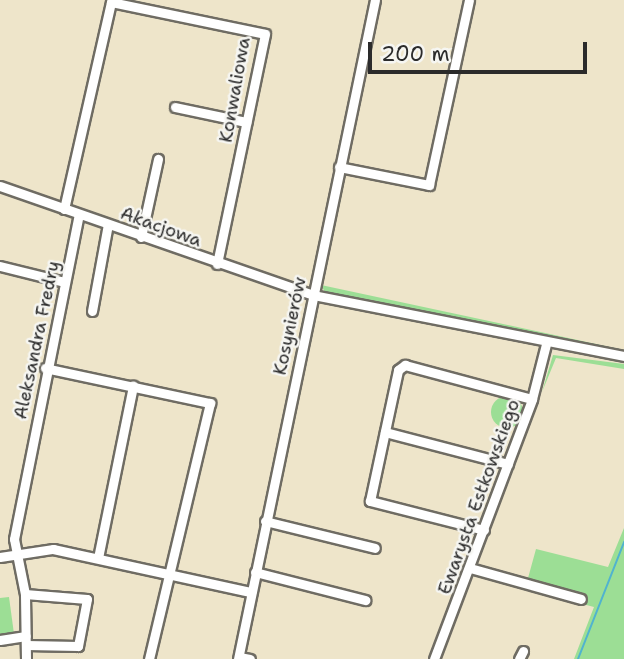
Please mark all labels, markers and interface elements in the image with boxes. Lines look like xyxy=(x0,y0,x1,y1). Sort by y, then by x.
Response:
scale bar xyxy=(372,28,591,72)
street label: Konwaliowa xyxy=(215,36,255,144)
text: 200 m xyxy=(381,40,450,68)
street label: Akacjowa xyxy=(118,202,204,252)
street label: Aleksandra Fredry xyxy=(10,259,64,421)
street label: Kosynierów xyxy=(269,275,311,377)
street label: Ewarysta Estkowskiego xyxy=(434,397,524,597)

